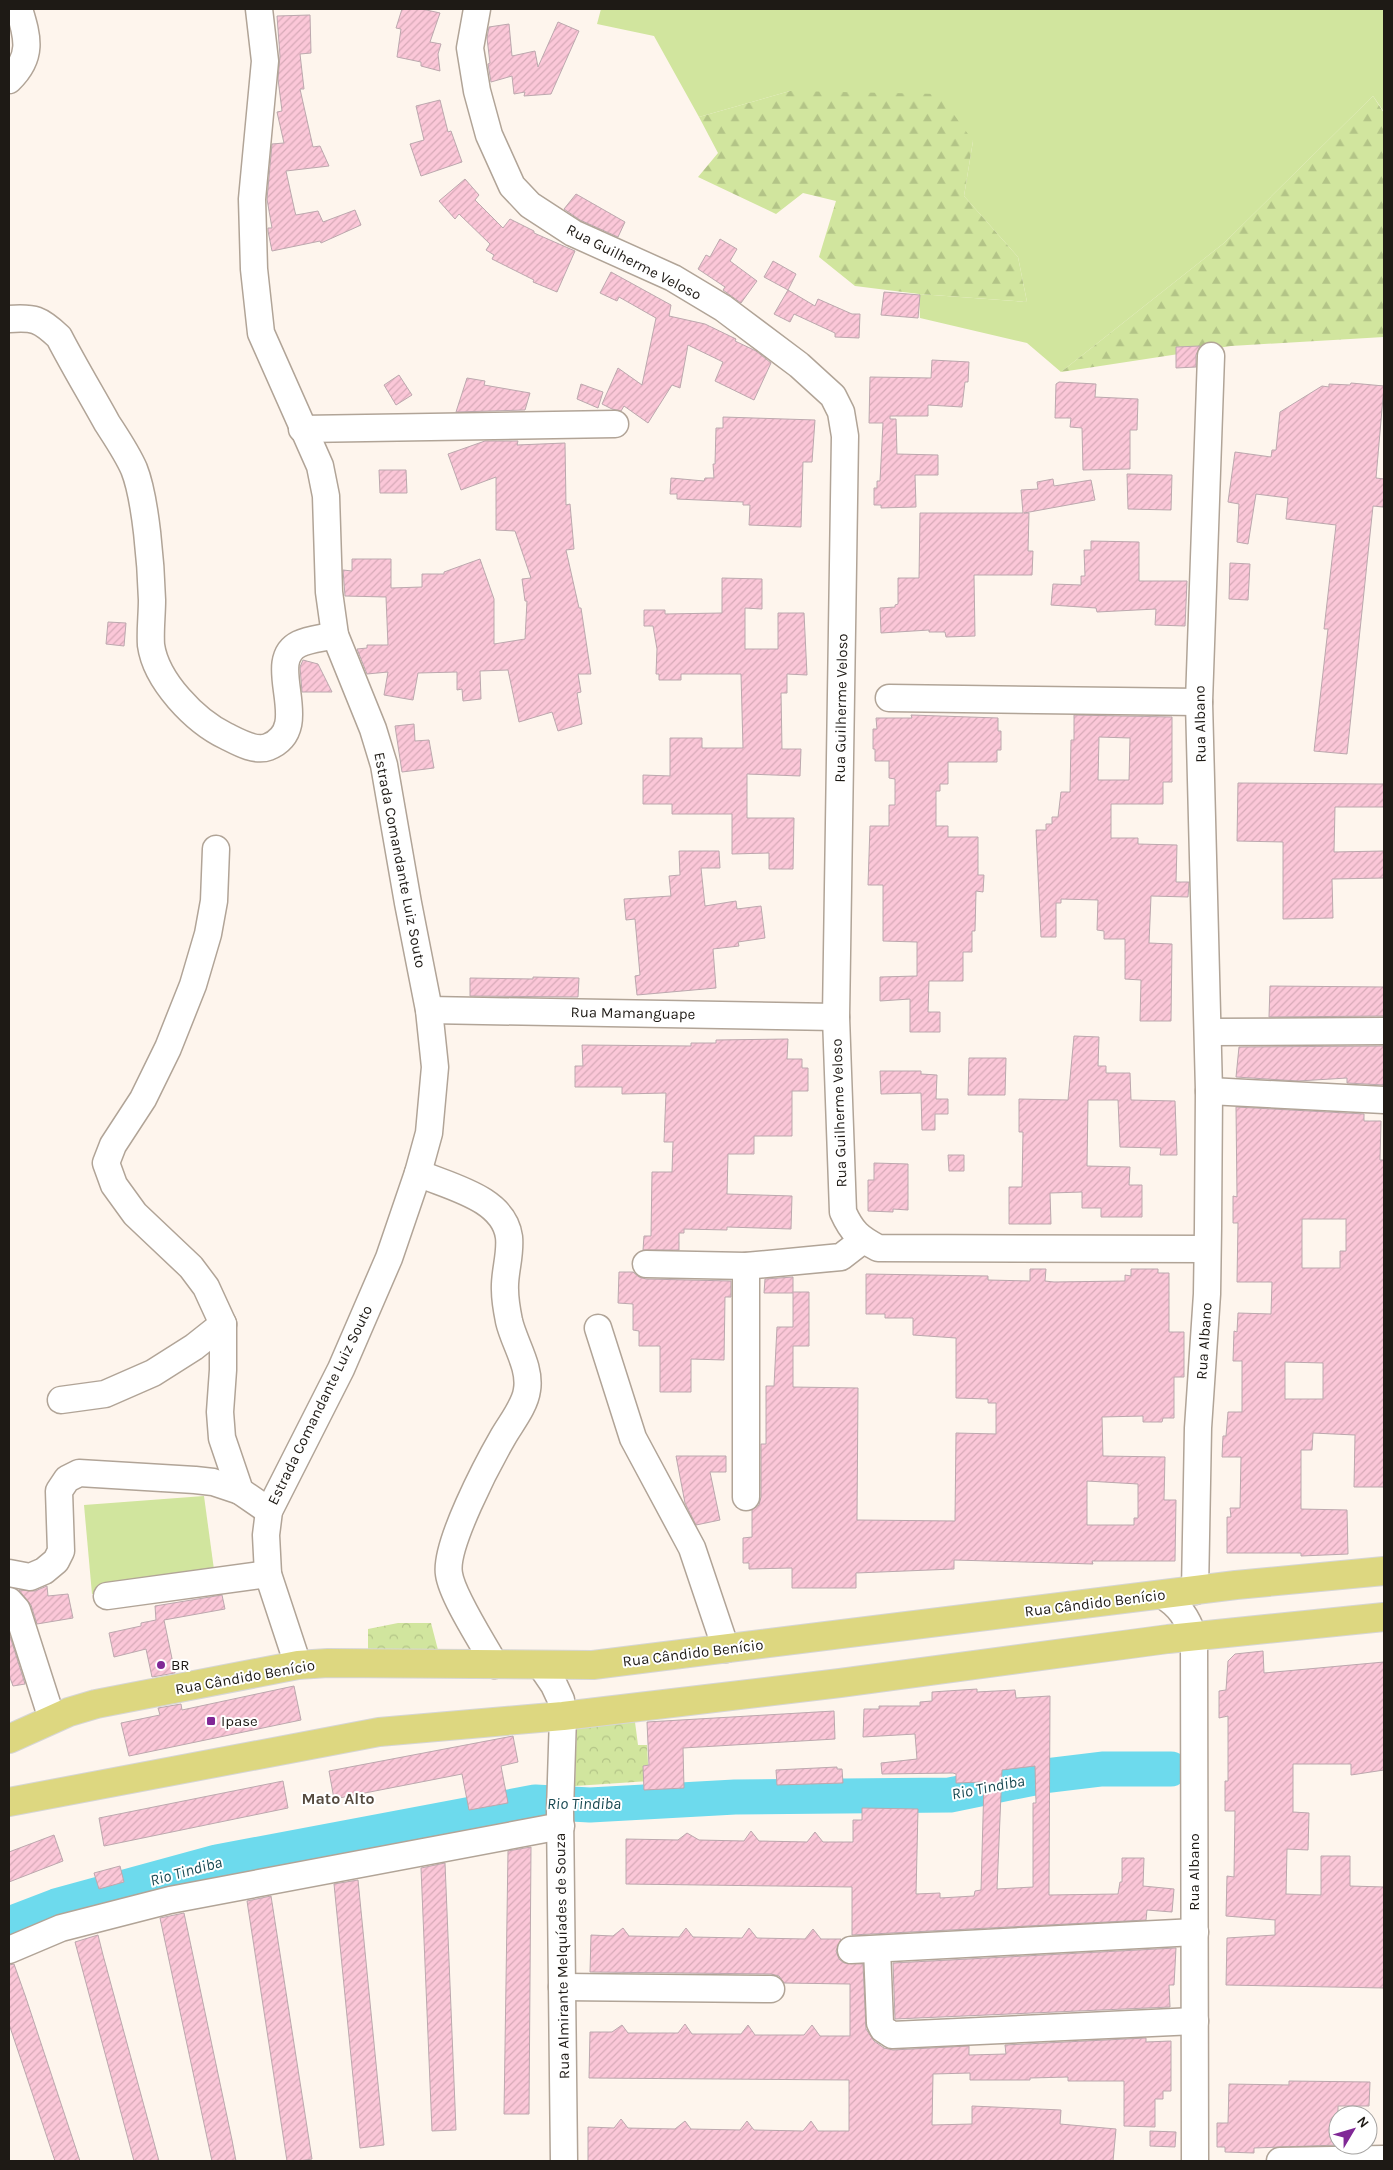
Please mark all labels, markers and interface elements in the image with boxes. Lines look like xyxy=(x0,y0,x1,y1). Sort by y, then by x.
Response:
street label: Rua Guilherme Veloso xyxy=(563,220,705,304)
street label: Rua Guilherme Veloso xyxy=(831,633,851,783)
street label: Rua Albano xyxy=(1190,685,1210,763)
street label: Estrada Comandante Luiz Souto xyxy=(370,750,430,970)
street label: Rua Mamanguape xyxy=(571,1003,695,1023)
street label: Rua Guilherme Veloso xyxy=(827,1038,851,1188)
street label: Estrada Comandante Luiz Souto xyxy=(264,1302,376,1508)
street label: Rua Albano xyxy=(1192,1302,1216,1380)
street label: Rua Cândido Benício xyxy=(1024,1585,1166,1621)
street label: Rua Cândido Benício xyxy=(622,1635,764,1671)
place label: BR xyxy=(171,1656,190,1674)
street label: Rua Cândido Benício xyxy=(174,1656,316,1698)
marker: BR xyxy=(155,1659,167,1671)
place label: Ipase xyxy=(221,1712,258,1730)
marker: Ipase xyxy=(205,1715,217,1727)
water label: Rio Tindiba xyxy=(950,1771,1026,1803)
district label: Mato Alto xyxy=(301,1789,375,1808)
water label: Rio Tindiba xyxy=(547,1794,621,1813)
street label: Rua Almirante Melquíades de Souza xyxy=(551,1833,573,2079)
street label: Rua Albano xyxy=(1185,1833,1203,1911)
water label: Rio Tindiba xyxy=(148,1852,224,1890)
north arrow xyxy=(1328,2105,1378,2155)
text: N xyxy=(1353,2113,1373,2131)

